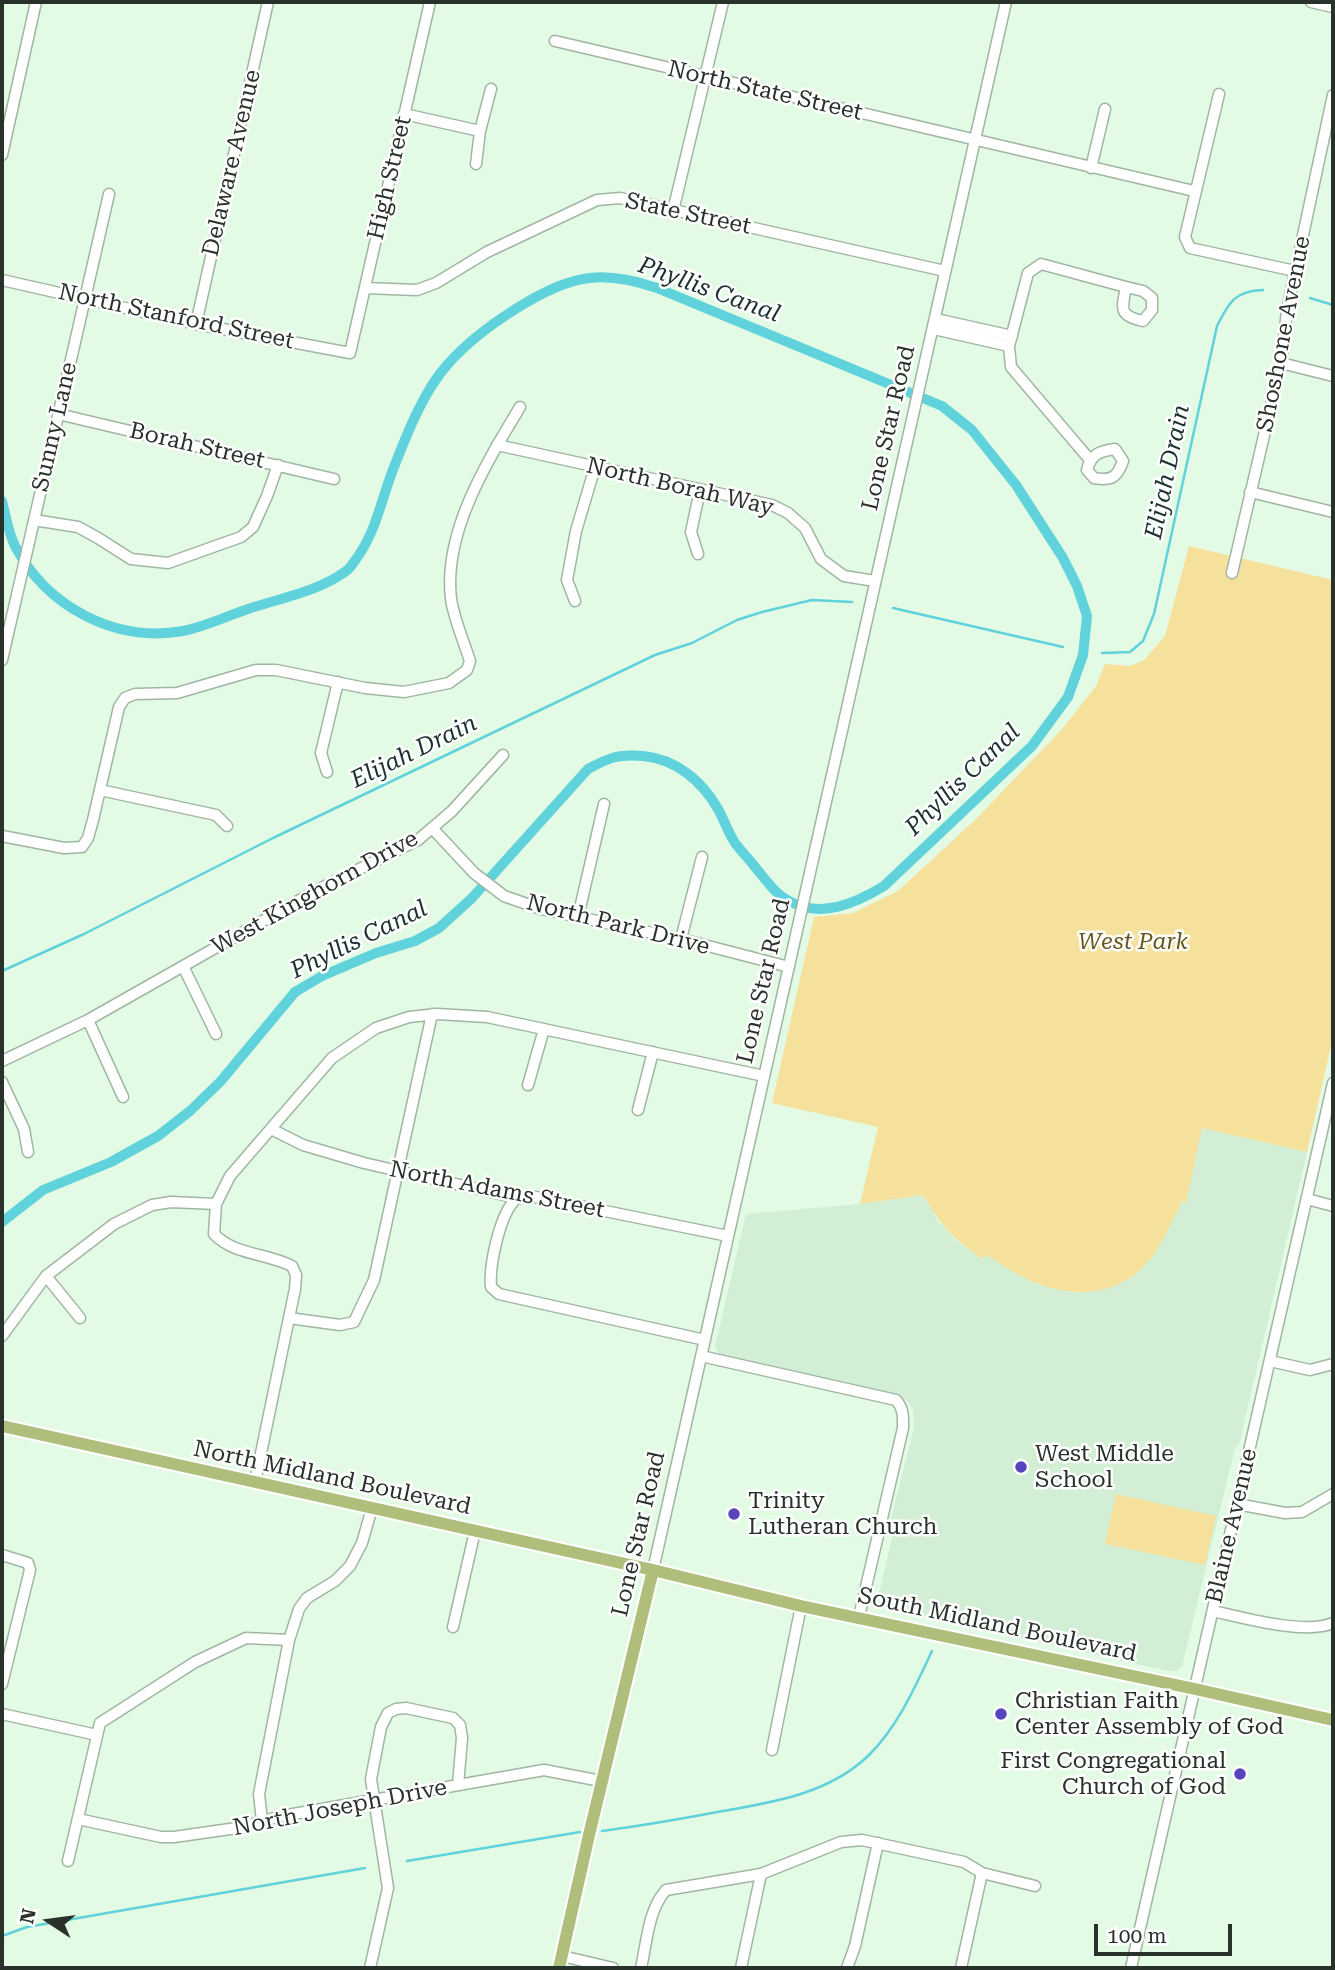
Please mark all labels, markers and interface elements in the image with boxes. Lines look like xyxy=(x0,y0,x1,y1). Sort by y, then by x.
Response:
street label: North State Street xyxy=(665,55,865,127)
street label: Delaware Avenue xyxy=(197,67,267,259)
street label: High Street xyxy=(362,113,418,243)
street label: State Street xyxy=(623,187,753,241)
street label: Shoshone Avenue xyxy=(1251,234,1317,434)
water label: Phyllis Canal xyxy=(634,251,784,329)
street label: North Stanford Street xyxy=(56,279,296,355)
street label: Lone Star Road xyxy=(857,343,921,513)
street label: Sunny Lane xyxy=(27,360,83,494)
water label: Elijah Drain xyxy=(1140,402,1196,542)
street label: Borah Street xyxy=(127,417,267,475)
street label: North Borah Way xyxy=(584,452,776,522)
water label: Elijah Drain xyxy=(346,709,482,795)
water label: Phyllis Canal xyxy=(900,718,1026,842)
street label: West Kinghorn Drive xyxy=(207,825,423,961)
street label: North Park Drive xyxy=(524,889,712,961)
water label: Phyllis Canal xyxy=(286,895,432,985)
street label: Lone Star Road xyxy=(732,896,796,1066)
park label: West Park xyxy=(1078,928,1188,956)
street label: North Adams Street xyxy=(387,1156,607,1224)
street label: North Midland Boulevard xyxy=(191,1435,473,1521)
place label: West Middle School xyxy=(1035,1440,1174,1494)
street label: Blaine Avenue xyxy=(1201,1446,1263,1606)
street label: Lone Star Road xyxy=(607,1449,671,1619)
marker: West Middle School xyxy=(1013,1459,1029,1475)
place label: Trinity Lutheran Church xyxy=(748,1487,937,1541)
marker: Trinity Lutheran Church xyxy=(726,1506,742,1522)
street label: South Midland Boulevard xyxy=(855,1582,1139,1668)
place label: Christian Faith Center Assembly of God xyxy=(1015,1687,1284,1741)
marker: Christian Faith Center Assembly of God xyxy=(993,1706,1009,1722)
place label: First Congregational Church of God xyxy=(1000,1747,1226,1801)
marker: First Congregational Church of God xyxy=(1232,1766,1248,1782)
street label: North Joseph Drive xyxy=(231,1774,449,1842)
north arrow xyxy=(14,1886,84,1956)
text: N xyxy=(15,1906,41,1926)
scale bar xyxy=(1097,1910,1235,1954)
text: 100 m xyxy=(1107,1924,1167,1948)

